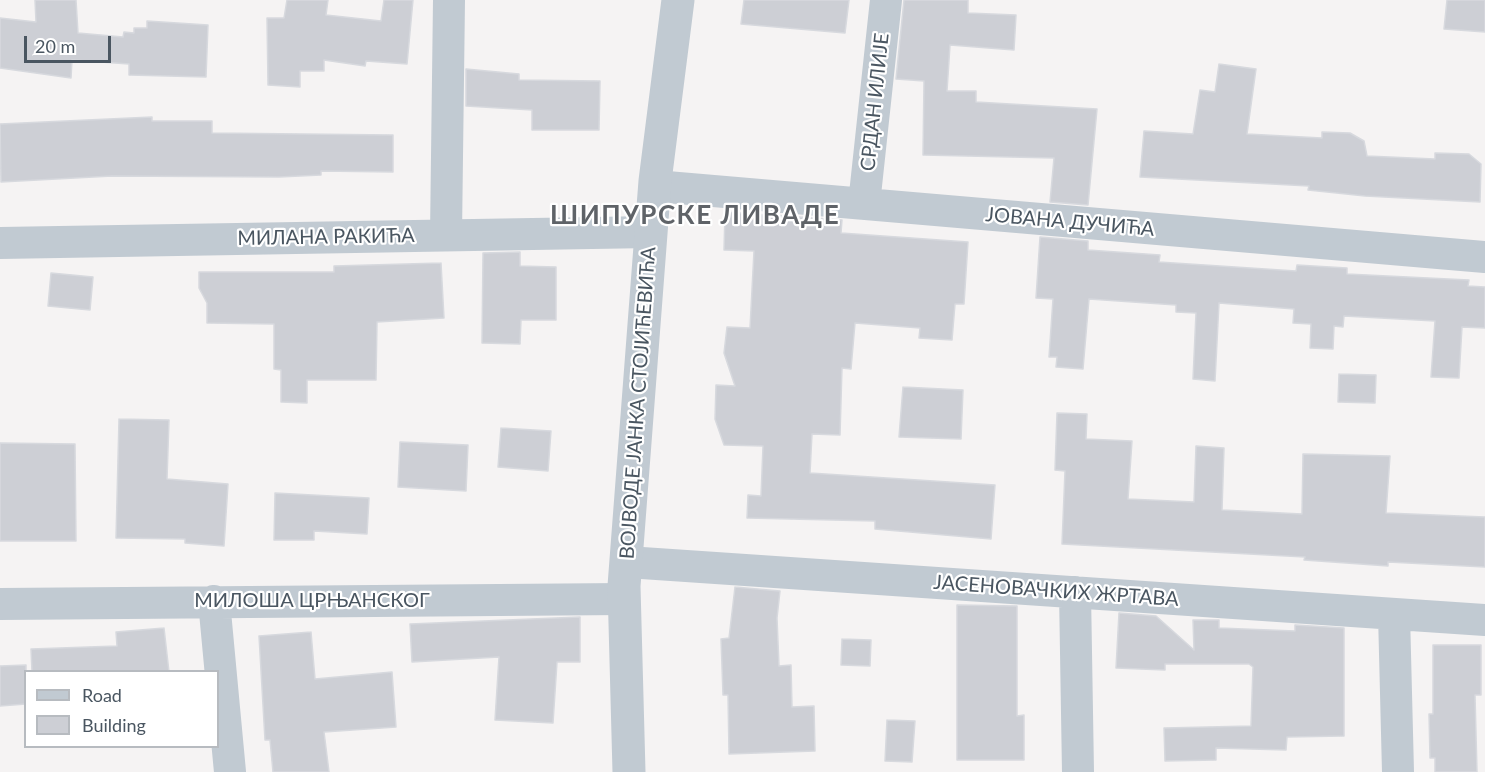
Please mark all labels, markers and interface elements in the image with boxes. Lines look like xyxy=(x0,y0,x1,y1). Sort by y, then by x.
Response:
scale bar xyxy=(27,24,114,62)
street label: СРДАН ИЛИЈЕ xyxy=(856,32,894,172)
text: 20 m xyxy=(35,35,75,57)
district label: ШИПУРСКЕ ЛИВАДЕ xyxy=(550,200,840,232)
street label: ЈОВАНА ДУЧИЋА xyxy=(985,203,1155,241)
street label: МИЛАНА РАКИЋА xyxy=(237,223,415,251)
street label: ВОЈВОДЕ ЈАНКА СТОЈИЋЕВИЋА xyxy=(615,246,661,560)
street label: ЈАСЕНОВАЧКИХ ЖРТАВА xyxy=(933,570,1179,612)
street label: МИЛОША ЦРЊАНСКОГ xyxy=(194,589,430,613)
legend xyxy=(24,670,219,748)
text: Road xyxy=(82,684,122,706)
text: Building xyxy=(82,714,146,736)

